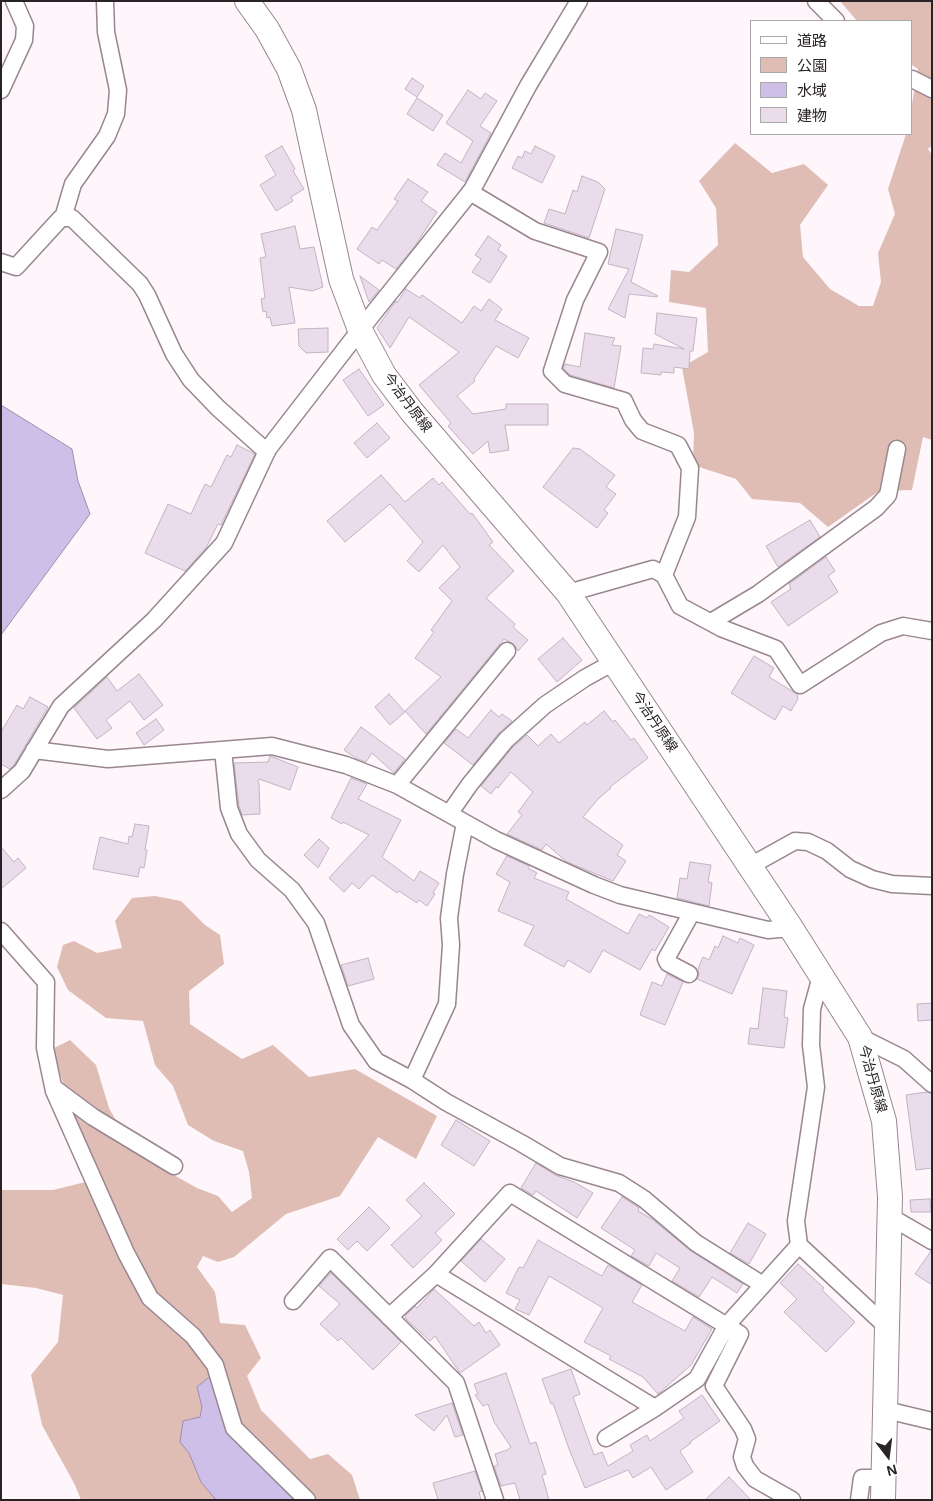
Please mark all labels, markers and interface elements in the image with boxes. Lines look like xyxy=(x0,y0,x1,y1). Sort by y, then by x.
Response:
legend xyxy=(750,20,913,135)
text: 道路 xyxy=(797,32,827,49)
text: 公園 xyxy=(797,57,827,74)
text: 水域 xyxy=(797,82,827,99)
text: 建物 xyxy=(797,107,827,124)
street label: 今治丹原線 xyxy=(379,370,435,436)
street label: 今治丹原線 xyxy=(627,688,681,756)
street label: 今治丹原線 xyxy=(854,1043,890,1115)
north arrow xyxy=(863,1431,913,1481)
text: N xyxy=(885,1461,899,1480)

